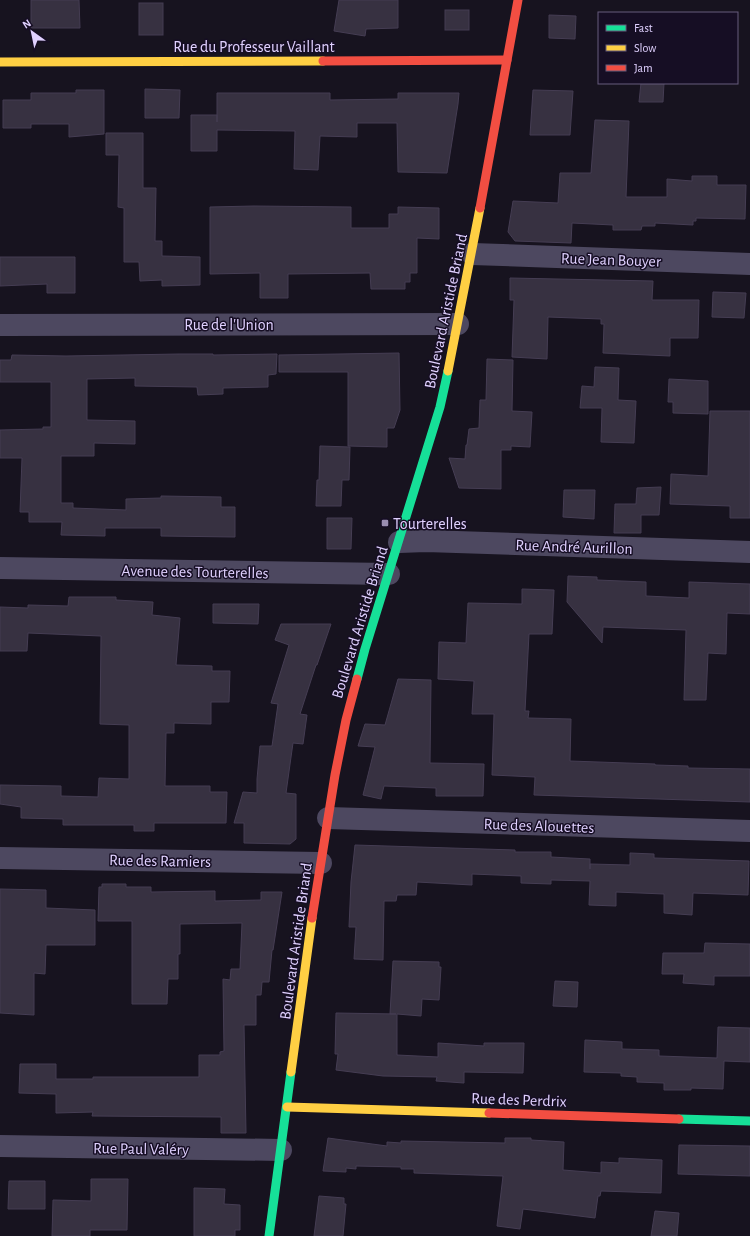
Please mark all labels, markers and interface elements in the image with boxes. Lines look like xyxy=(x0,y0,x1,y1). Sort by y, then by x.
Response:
north arrow xyxy=(12,12,52,52)
legend xyxy=(598,12,738,84)
text: N xyxy=(21,17,33,31)
text: Fast xyxy=(634,22,653,34)
street label: Rue du Professeur Vaillant xyxy=(173,39,335,55)
text: Slow xyxy=(634,42,656,54)
text: Jam xyxy=(634,62,653,74)
street label: Boulevard Aristide Briand xyxy=(422,232,470,390)
street label: Rue Jean Bouyer xyxy=(561,250,662,271)
street label: Rue de l'Union xyxy=(184,317,274,333)
place label: Tourterelles xyxy=(393,516,467,532)
marker: Tourterelles xyxy=(380,518,390,528)
street label: Rue André Aurillon xyxy=(515,537,633,557)
street label: Boulevard Aristide Briand xyxy=(329,544,391,700)
street label: Avenue des Tourterelles xyxy=(121,563,269,581)
street label: Rue des Alouettes xyxy=(483,816,595,836)
street label: Rue des Ramiers xyxy=(109,852,211,870)
street label: Boulevard Aristide Briand xyxy=(277,862,315,1021)
street label: Rue des Perdrix xyxy=(471,1090,567,1110)
street label: Rue Paul Valéry xyxy=(93,1140,189,1159)

